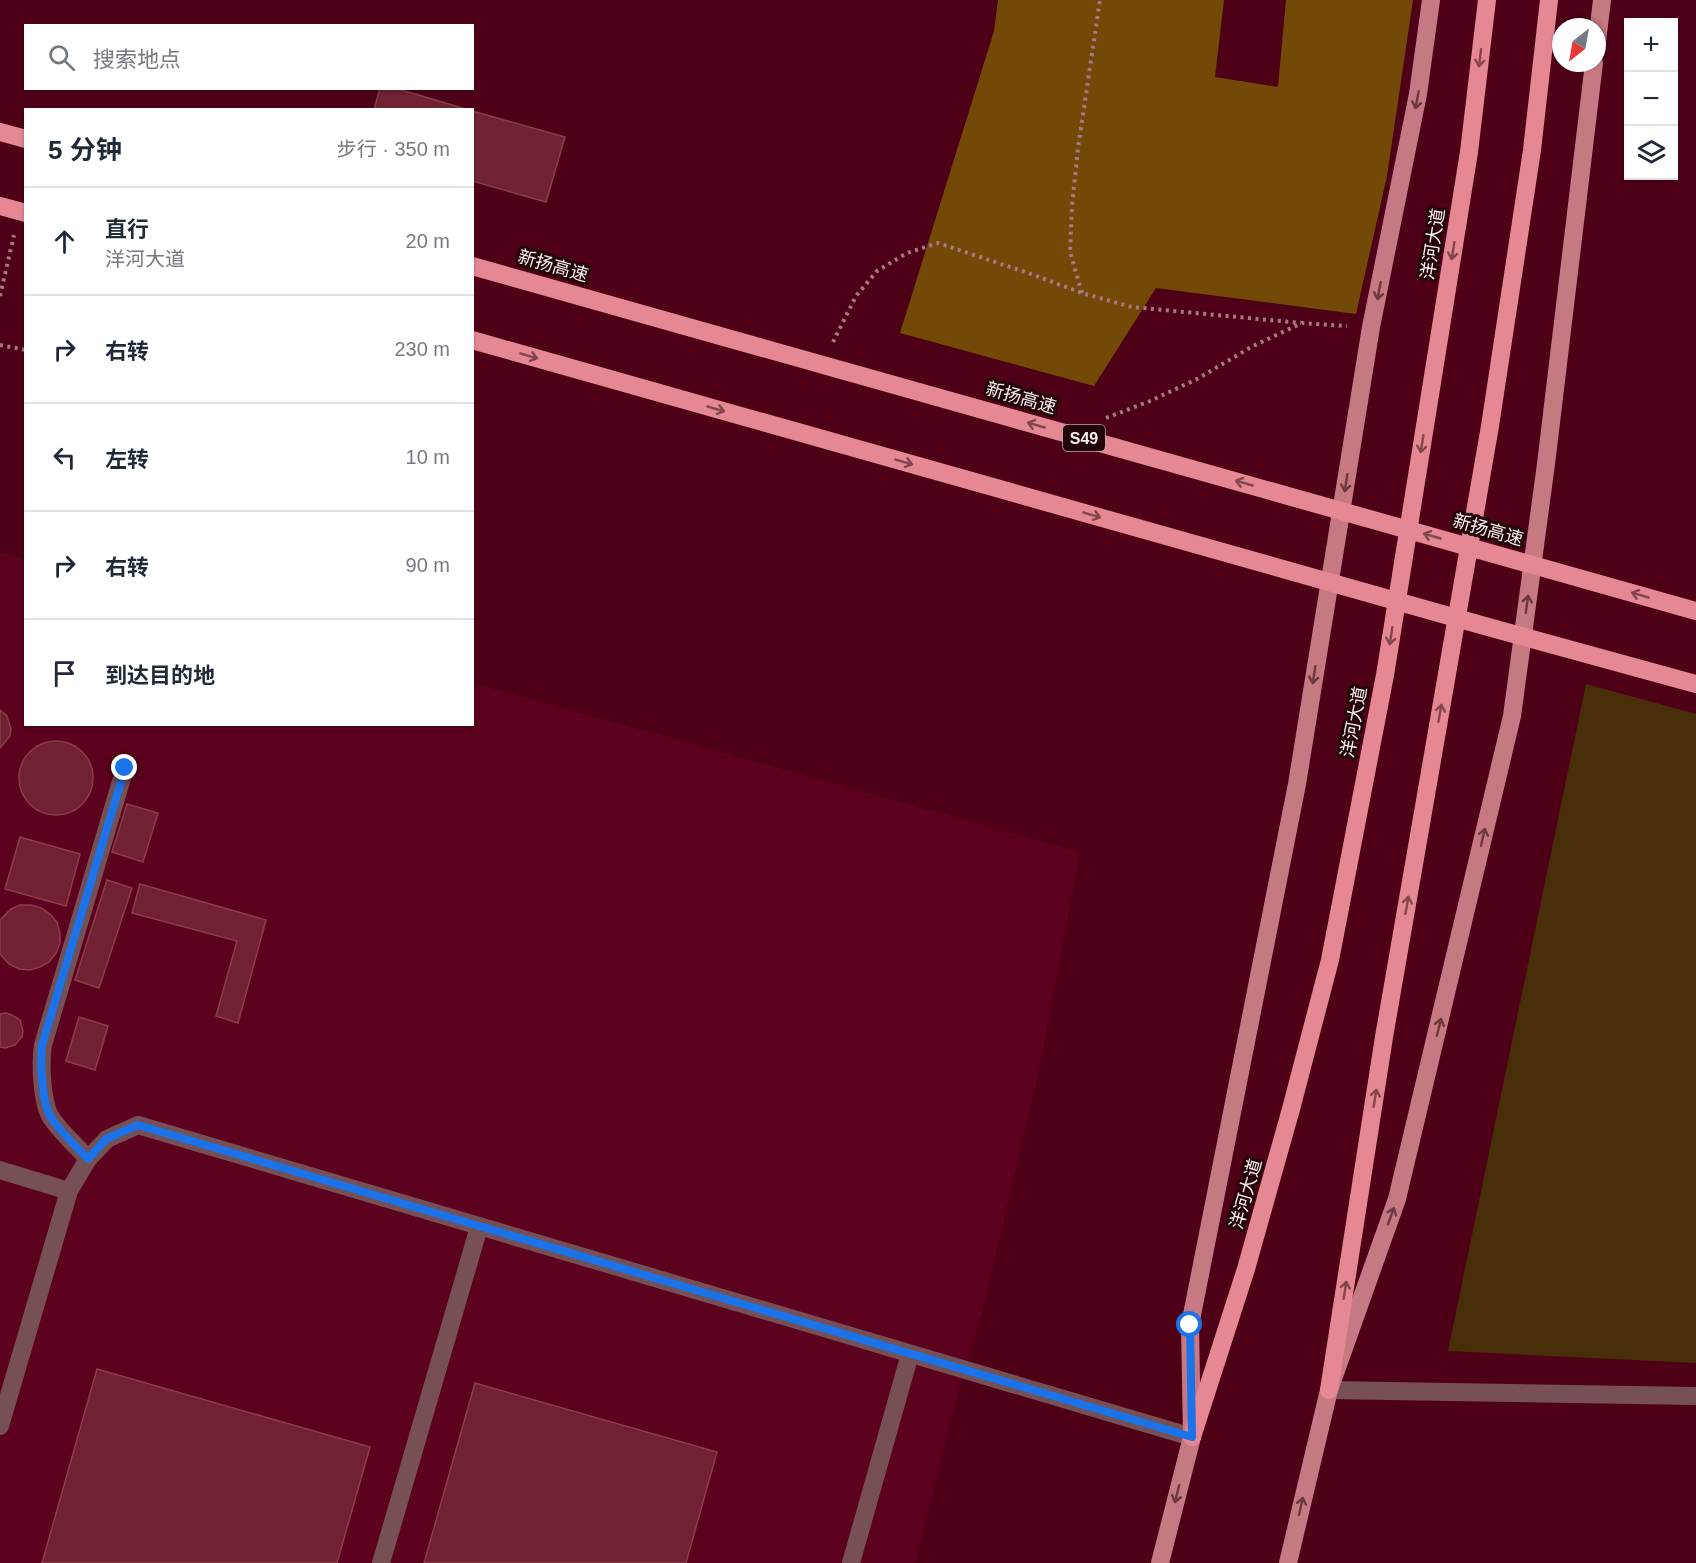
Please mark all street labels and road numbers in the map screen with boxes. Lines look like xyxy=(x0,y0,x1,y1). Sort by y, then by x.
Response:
street label: 洋河大道 xyxy=(1417,207,1449,281)
street label: 新扬高速 xyxy=(516,246,590,286)
street label: 新扬高速 xyxy=(984,378,1058,418)
road number: S49 xyxy=(1063,425,1105,451)
street label: 新扬高速 xyxy=(1451,510,1525,550)
street label: 洋河大道 xyxy=(1337,685,1371,759)
street label: 洋河大道 xyxy=(1226,1157,1266,1231)

